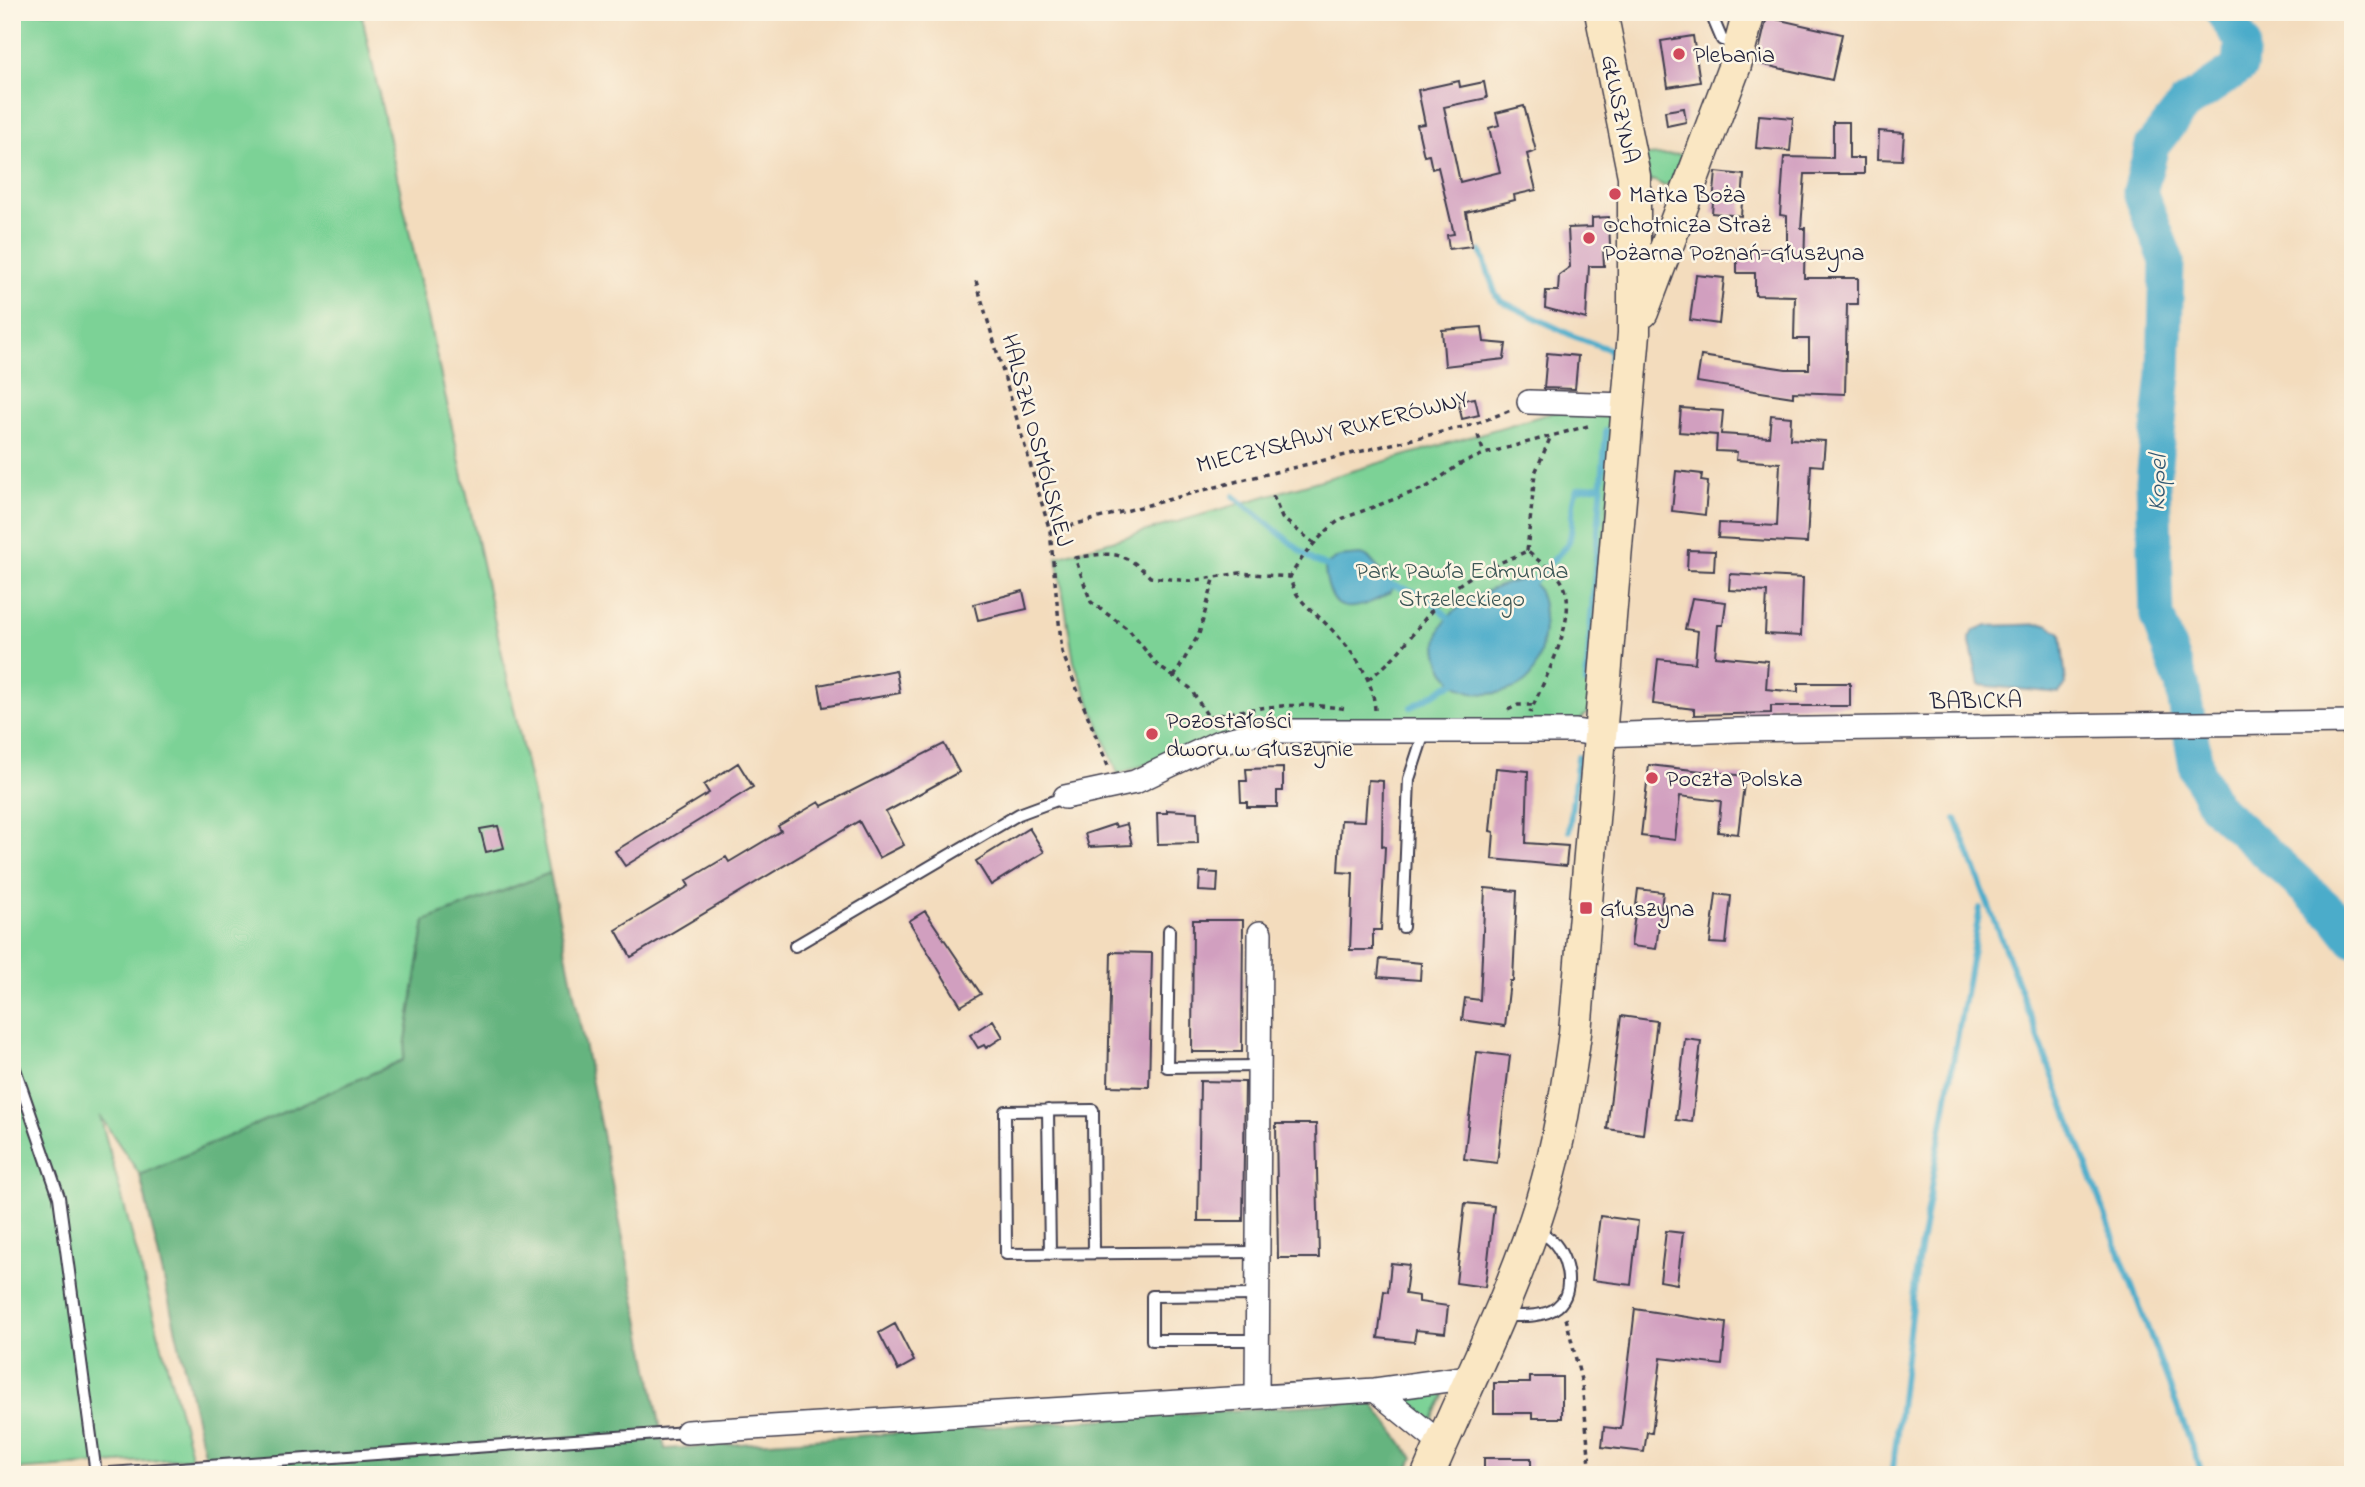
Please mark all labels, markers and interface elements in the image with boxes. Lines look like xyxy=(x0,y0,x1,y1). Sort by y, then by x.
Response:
place label: Plebania xyxy=(1693,39,1775,74)
marker: Plebania xyxy=(1671,46,1687,62)
street label: GŁUSZYNA xyxy=(1590,52,1647,167)
place label: Matka Boża xyxy=(1629,179,1746,214)
marker: Matka Boża xyxy=(1607,186,1623,202)
place label: Ochotnicza Straż Pożarna Poznań-Głuszyna xyxy=(1603,209,1864,273)
marker: Ochotnicza Straż Pożarna Poznań-Głuszyna xyxy=(1581,230,1597,246)
street label: HALSZKI OSMÓLSKIEJ xyxy=(990,330,1081,551)
street label: MIECZYSŁAWY RUXERÓWNY xyxy=(1193,383,1472,484)
water label: Kopel xyxy=(2139,452,2179,512)
park label: Park Pawła Edmunda Strzeleckiego xyxy=(1355,555,1569,618)
street label: BABICKA xyxy=(1929,684,2023,721)
place label: Pozostałości dworu w Głuszynie xyxy=(1166,705,1353,769)
marker: Pozostałości dworu w Głuszynie xyxy=(1144,726,1160,742)
place label: Poczta Polska xyxy=(1666,763,1803,798)
marker: Poczta Polska xyxy=(1644,770,1660,786)
place label: Głuszyna xyxy=(1600,893,1695,929)
marker: Głuszyna xyxy=(1578,900,1594,916)

